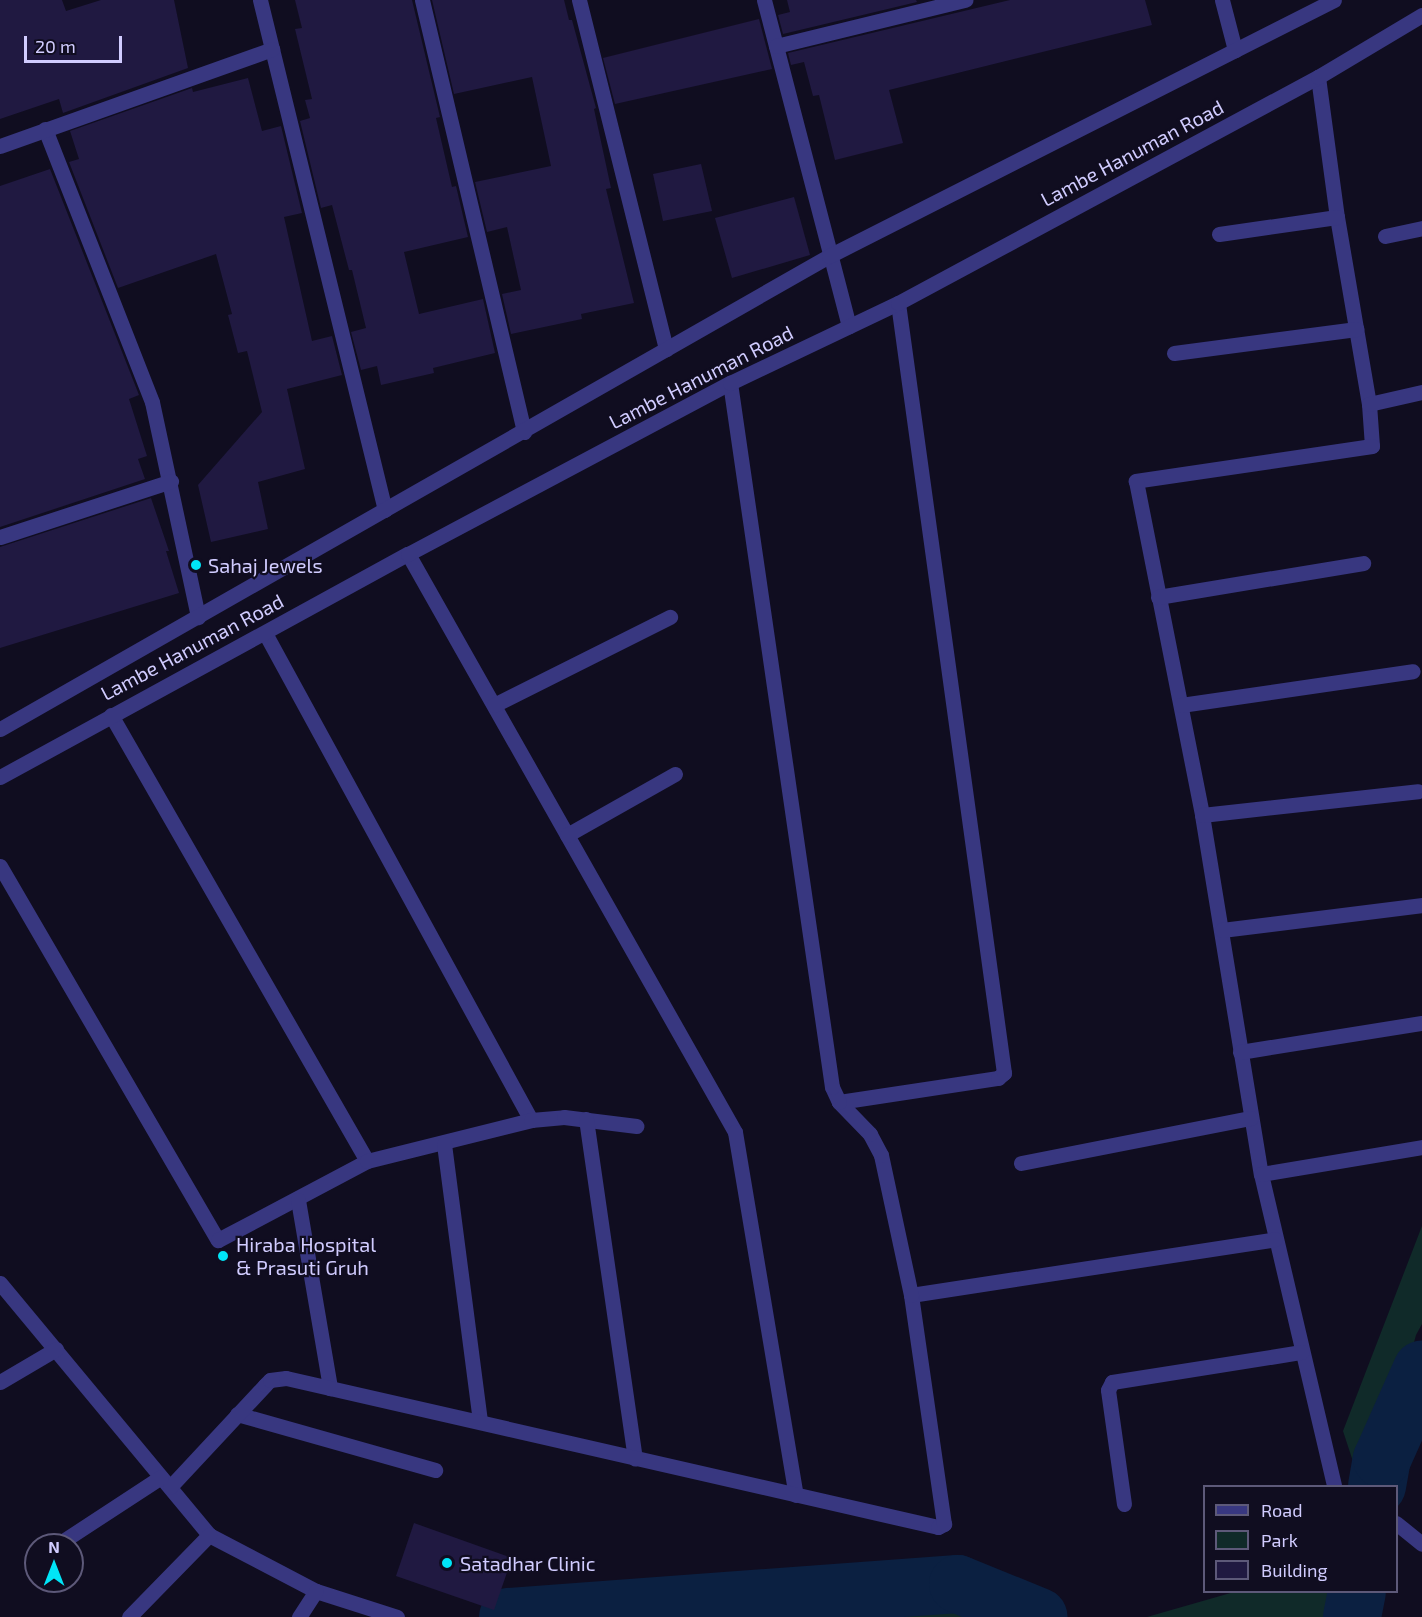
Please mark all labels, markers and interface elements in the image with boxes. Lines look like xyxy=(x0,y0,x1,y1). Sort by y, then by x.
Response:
scale bar xyxy=(27,24,124,62)
text: 20 m xyxy=(35,35,76,57)
street label: Lambe Hanuman Road xyxy=(1037,95,1227,211)
street label: Lambe Hanuman Road xyxy=(605,320,797,434)
place label: Sahaj Jewels xyxy=(208,553,323,577)
marker: Sahaj Jewels xyxy=(189,558,203,572)
street label: Lambe Hanuman Road xyxy=(97,589,287,705)
place label: Hiraba Hospital & Prasuti Gruh xyxy=(236,1232,376,1279)
marker: Hiraba Hospital & Prasuti Gruh xyxy=(214,1247,232,1265)
legend xyxy=(1203,1485,1398,1593)
text: Road xyxy=(1261,1499,1302,1521)
text: Park xyxy=(1261,1529,1298,1551)
north arrow xyxy=(24,1533,84,1593)
text: N xyxy=(48,1537,60,1556)
place label: Satadhar Clinic xyxy=(460,1551,596,1575)
marker: Satadhar Clinic xyxy=(438,1554,456,1572)
text: Building xyxy=(1261,1559,1328,1581)

